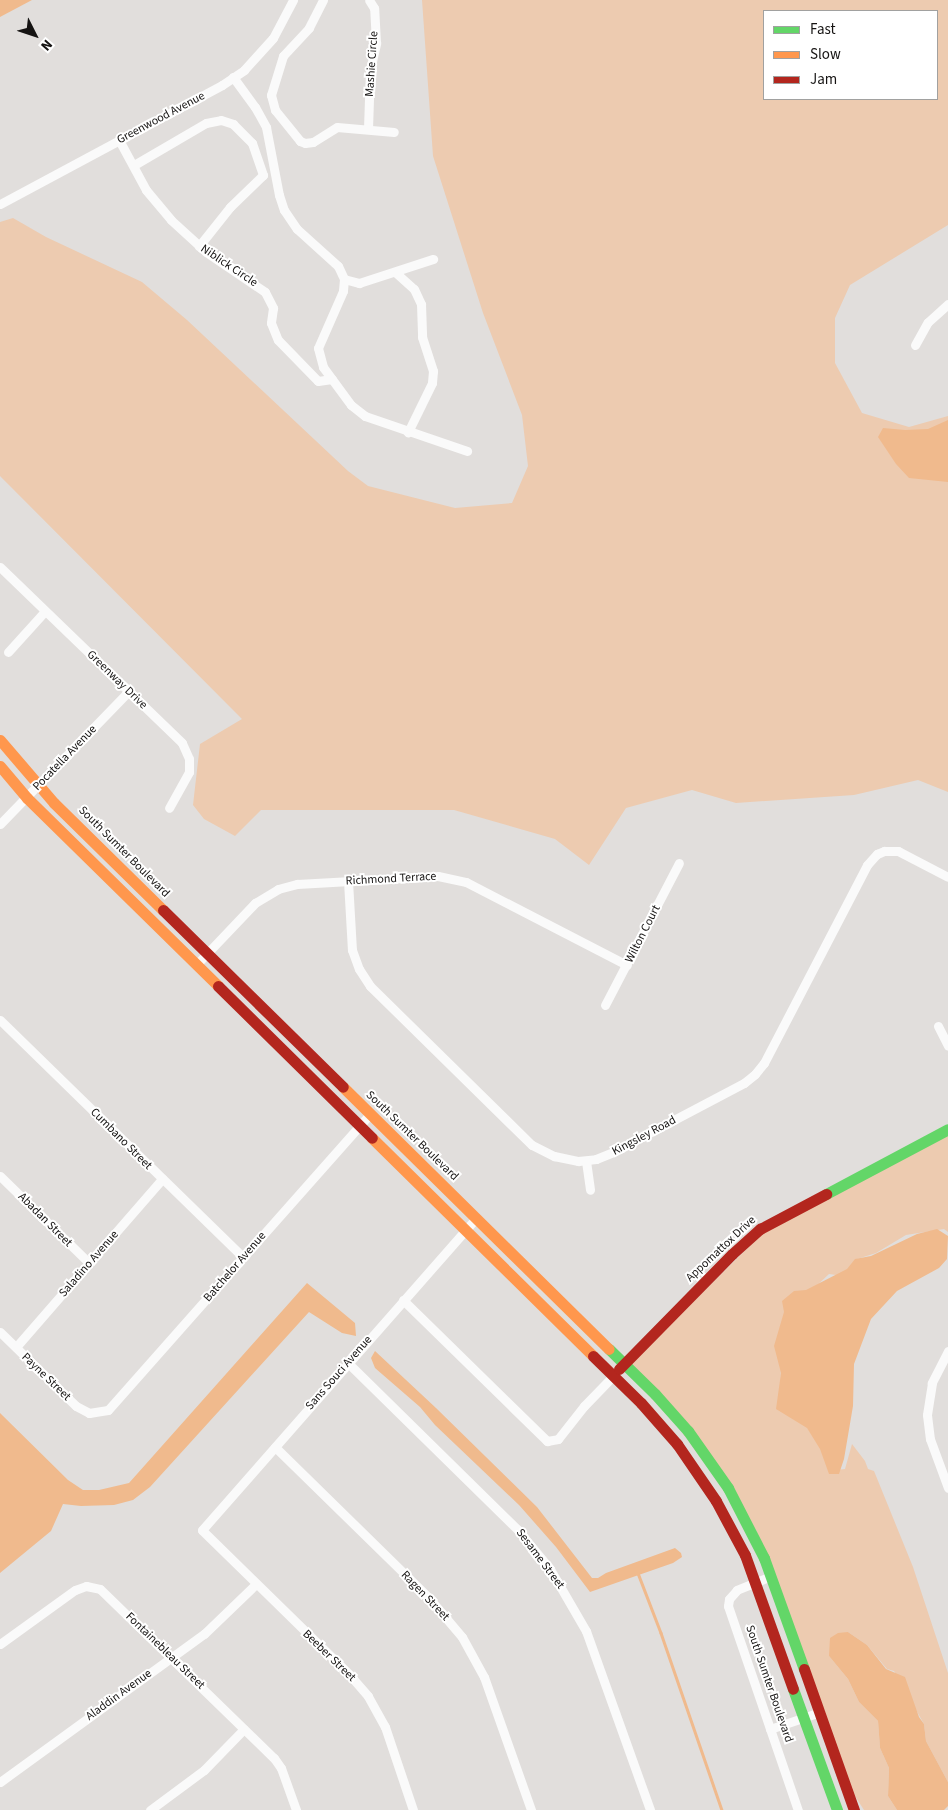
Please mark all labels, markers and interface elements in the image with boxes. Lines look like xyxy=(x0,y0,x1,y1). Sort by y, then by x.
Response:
north arrow xyxy=(10,10,60,60)
legend xyxy=(763,10,938,100)
text: Fast xyxy=(810,19,836,40)
street label: Mashie Circle xyxy=(363,31,381,97)
text: N xyxy=(36,35,57,55)
text: Slow xyxy=(810,44,841,65)
text: Jam xyxy=(810,69,837,90)
street label: Greenwood Avenue xyxy=(115,89,207,147)
street label: Niblick Circle xyxy=(198,242,260,290)
street label: Greenway Drive xyxy=(84,648,150,712)
street label: Pocatella Avenue xyxy=(30,722,100,794)
street label: South Sumter Boulevard xyxy=(75,803,173,901)
street label: Richmond Terrace xyxy=(345,869,437,889)
street label: Wilton Court xyxy=(622,903,664,965)
street label: South Sumter Boulevard xyxy=(363,1088,461,1184)
street label: Cumbano Street xyxy=(87,1105,155,1173)
street label: Kingsley Road xyxy=(610,1113,678,1159)
street label: Abadan Street xyxy=(15,1190,75,1250)
street label: Appomattox Drive xyxy=(683,1213,759,1285)
street label: Saladino Avenue xyxy=(56,1228,122,1300)
street label: Batchelor Avenue xyxy=(201,1229,269,1305)
street label: Sans Souci Avenue xyxy=(303,1333,375,1413)
street label: Payne Street xyxy=(18,1350,74,1404)
street label: Sesame Street xyxy=(513,1526,567,1592)
street label: Ragen Street xyxy=(398,1568,452,1624)
street label: Fontainebleau Street xyxy=(122,1609,208,1693)
street label: South Sumter Boulevard xyxy=(742,1624,796,1744)
street label: Beeber Street xyxy=(299,1627,359,1685)
street label: Aladdin Avenue xyxy=(83,1666,155,1724)

